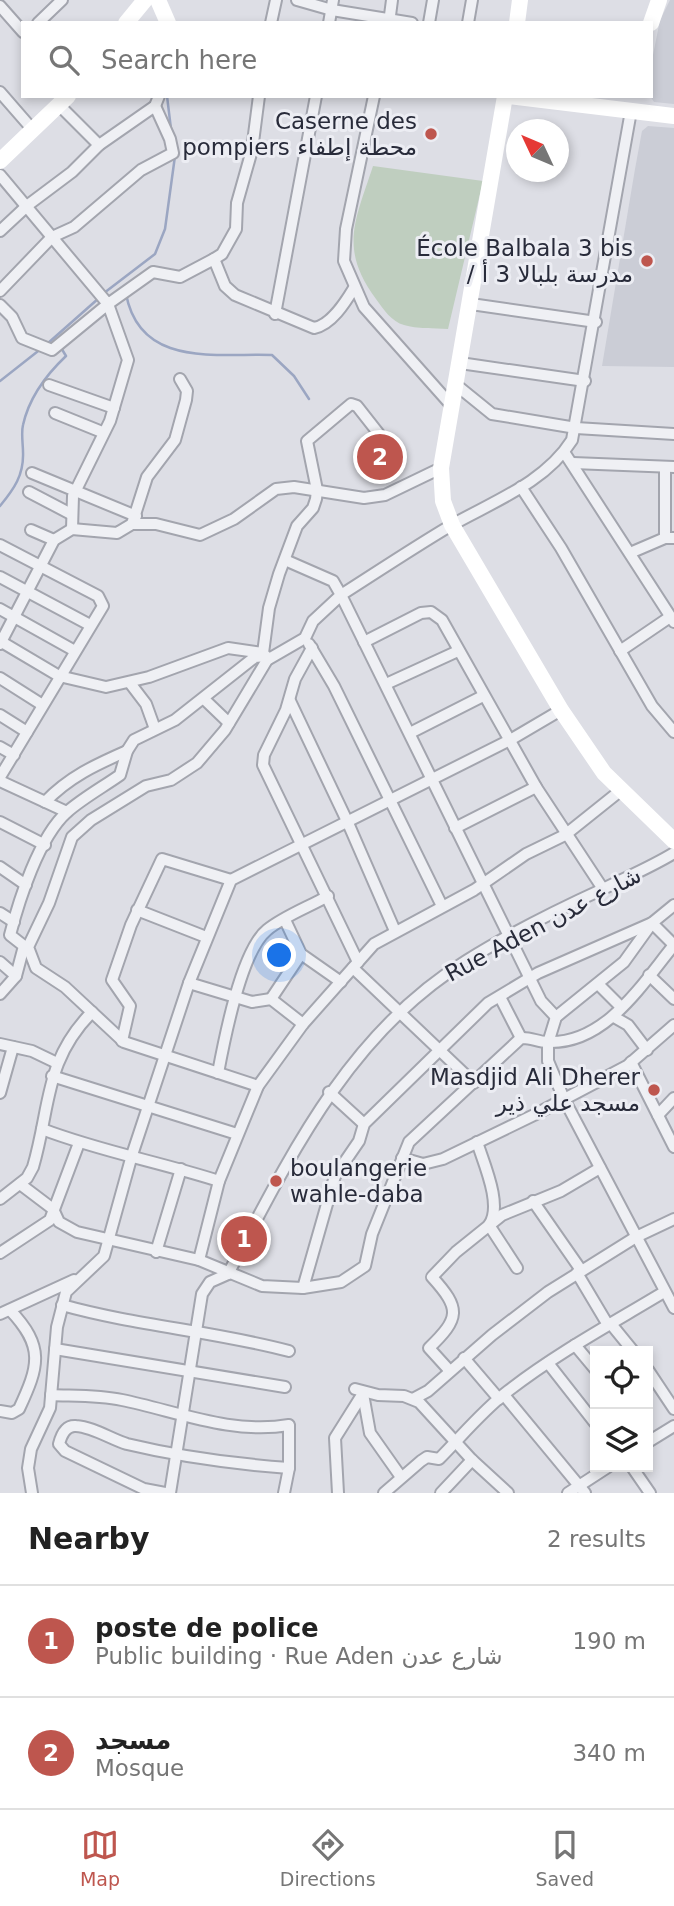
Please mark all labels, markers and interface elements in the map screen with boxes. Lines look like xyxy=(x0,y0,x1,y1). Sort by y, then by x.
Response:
search box xyxy=(21,21,653,98)
icon: search xyxy=(45,41,83,79)
text: Search here xyxy=(101,45,257,75)
place label: Caserne des pompiers محطة إطفاء xyxy=(182,108,417,161)
north arrow xyxy=(506,119,569,182)
marker: Caserne des pompiers محطة إطفاء xyxy=(423,126,439,142)
place label: École Balbala 3 bis / مدرسة بلبالا 3 أ xyxy=(416,234,633,288)
marker: École Balbala 3 bis / مدرسة بلبالا 3 أ xyxy=(639,253,655,269)
pin: 2 xyxy=(357,431,403,483)
street label: Rue Aden شارع عدن xyxy=(441,861,646,988)
your location xyxy=(262,938,296,972)
place label: Masdjid Ali Dherer مسجد علي ذير xyxy=(430,1064,641,1117)
marker: Masdjid Ali Dherer مسجد علي ذير xyxy=(646,1082,662,1098)
place label: boulangerie wahle-daba xyxy=(290,1155,427,1207)
marker: boulangerie wahle-daba xyxy=(268,1173,284,1189)
pin: 1 xyxy=(221,1213,267,1265)
map controls xyxy=(590,1346,653,1472)
button: locate xyxy=(590,1346,653,1409)
button: layers xyxy=(590,1409,653,1472)
text: Nearby xyxy=(28,1521,150,1556)
text: 2 results xyxy=(547,1526,646,1552)
text: poste de police xyxy=(95,1613,319,1643)
text: 1 xyxy=(43,1628,59,1654)
text: 190 m xyxy=(572,1628,646,1654)
text: Public building · Rue Aden شارع عدن xyxy=(95,1643,503,1669)
text: مسجد xyxy=(95,1725,171,1755)
text: 2 xyxy=(43,1740,59,1766)
text: 340 m xyxy=(572,1740,646,1766)
text: Mosque xyxy=(95,1755,184,1781)
tab: Map xyxy=(80,1826,120,1890)
tab: Directions xyxy=(280,1826,376,1890)
tab: Saved xyxy=(535,1826,594,1890)

